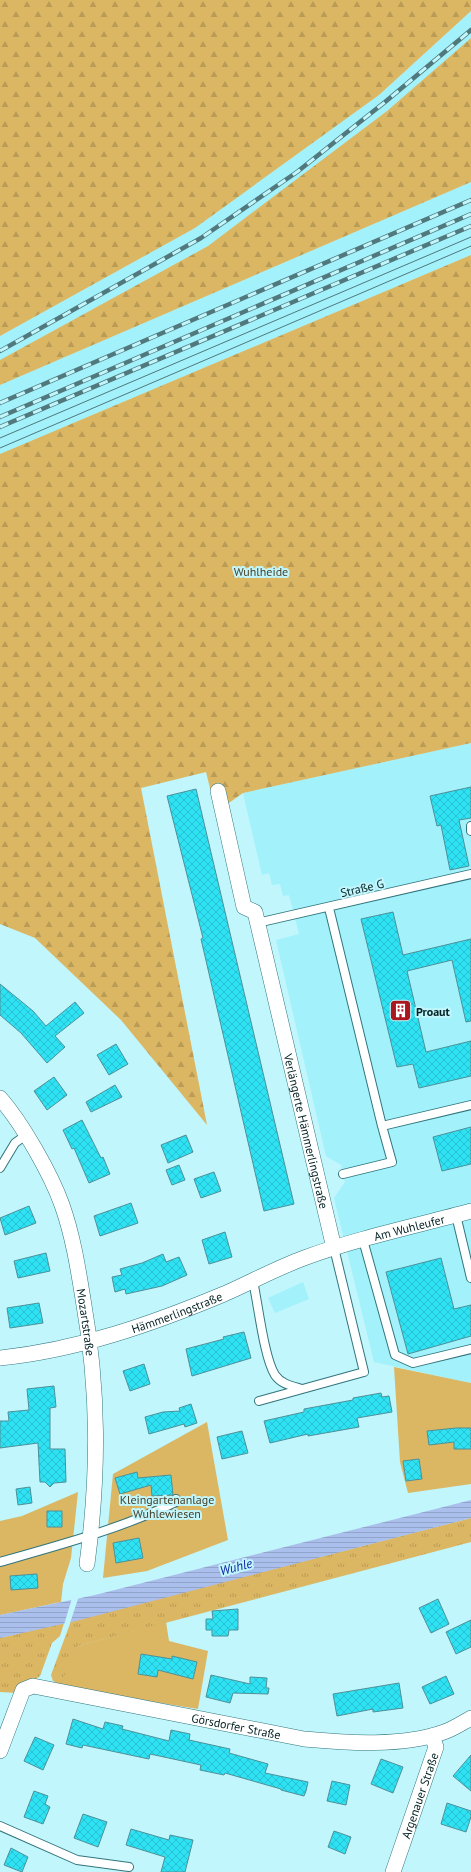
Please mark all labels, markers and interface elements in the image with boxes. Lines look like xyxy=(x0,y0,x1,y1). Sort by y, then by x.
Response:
park label: Wuhlheide xyxy=(234,564,288,579)
street label: Straße G xyxy=(339,876,385,900)
building icon: Proaut xyxy=(387,998,413,1024)
place label: Proaut xyxy=(416,1004,451,1019)
street label: Verlängerte Hämmerlingstraße xyxy=(281,1051,332,1210)
street label: Am Wuhleufer xyxy=(372,1211,446,1243)
street label: Mozartstraße xyxy=(74,1287,99,1357)
street label: Hämmerlingstraße xyxy=(129,1288,224,1336)
park label: Kleingartenanlage Wuhlewiesen xyxy=(120,1492,214,1521)
water label: Wuhle xyxy=(218,1555,254,1579)
street label: Görsdorfer Straße xyxy=(190,1710,282,1742)
street label: Argenauer Straße xyxy=(398,1750,441,1840)

